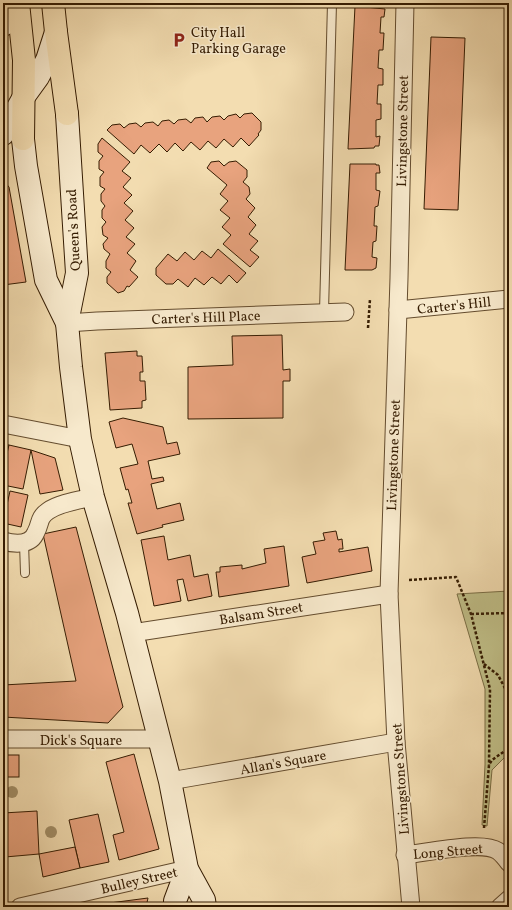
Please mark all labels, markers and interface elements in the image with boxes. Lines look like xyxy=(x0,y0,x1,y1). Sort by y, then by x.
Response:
place label: City Hall Parking Garage xyxy=(191,24,286,59)
parking icon: City Hall Parking Garage xyxy=(170,31,188,49)
street label: Livingstone Street xyxy=(393,75,414,187)
street label: Queen's Road xyxy=(63,188,86,271)
street label: Carter's Hill xyxy=(416,293,492,320)
street label: Carter's Hill Place xyxy=(151,307,261,330)
street label: Livingstone Street xyxy=(383,399,406,511)
street label: Balsam Street xyxy=(218,598,305,630)
street label: Livingstone Street xyxy=(388,722,415,835)
street label: Dick's Square xyxy=(40,732,123,751)
street label: Allan's Square xyxy=(239,746,328,780)
street label: Long Street xyxy=(412,840,484,865)
street label: Bulley Street xyxy=(99,863,180,900)

